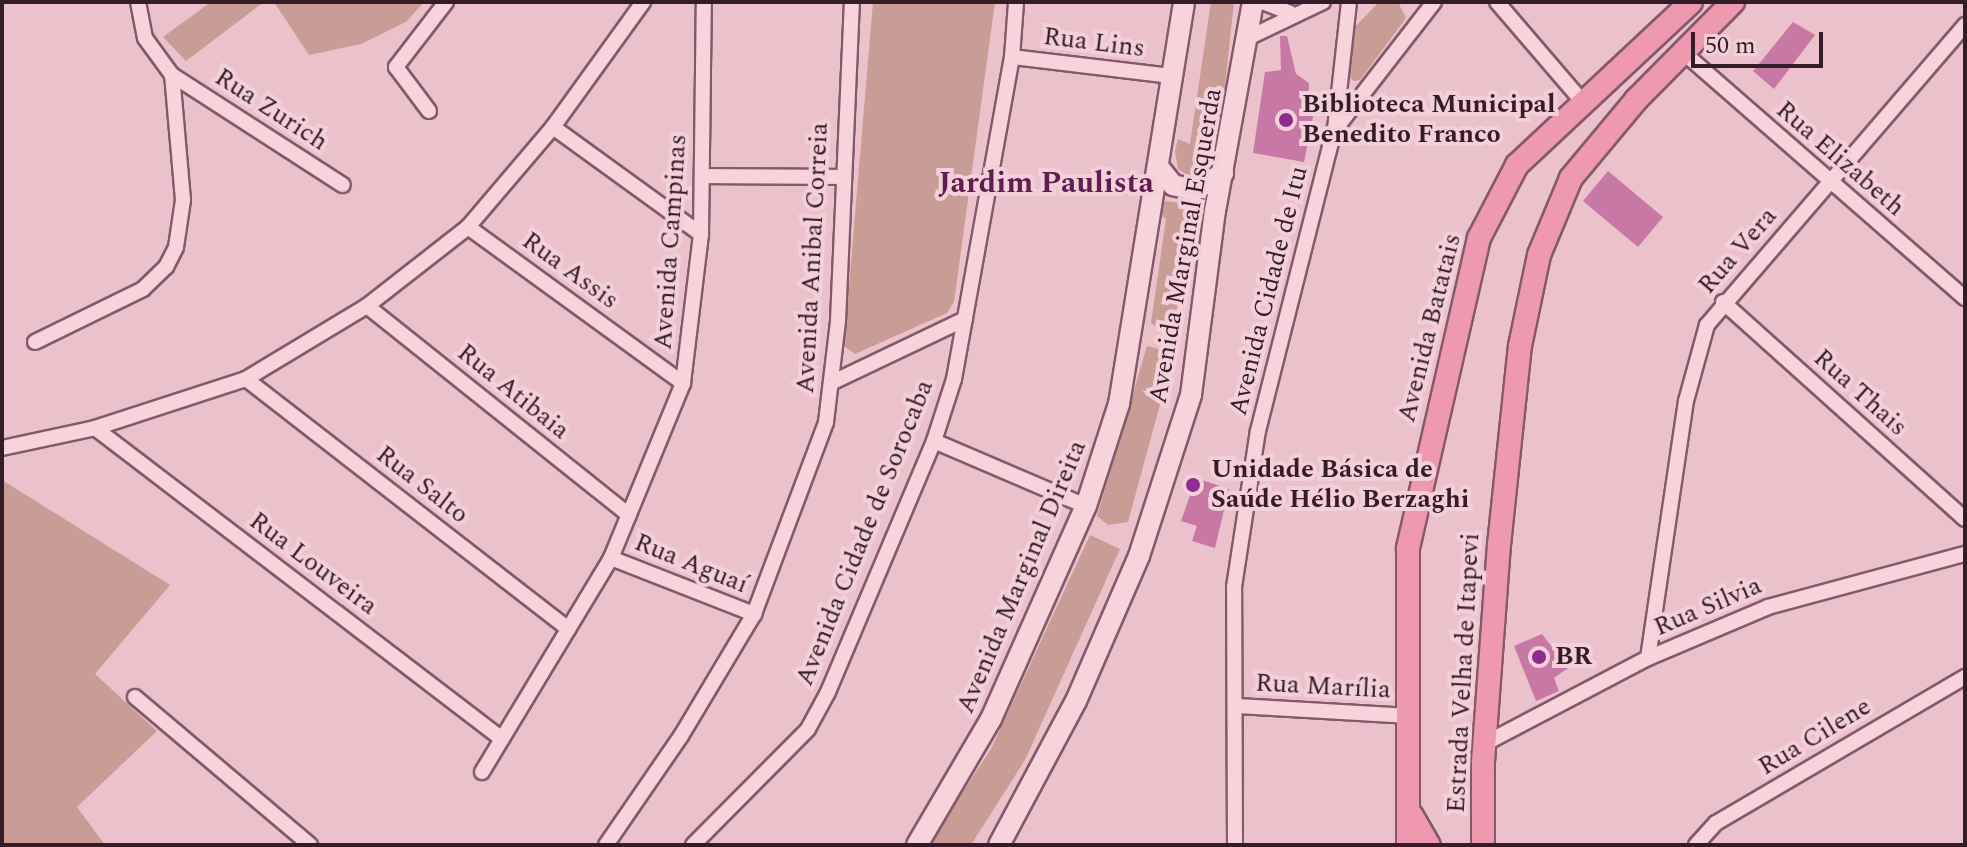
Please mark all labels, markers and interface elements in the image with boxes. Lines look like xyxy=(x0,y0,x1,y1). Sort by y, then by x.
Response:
scale bar xyxy=(1695,16,1827,66)
street label: Rua Lins xyxy=(1042,21,1146,65)
text: 50 m xyxy=(1705,28,1756,64)
street label: Rua Zurich xyxy=(209,62,333,158)
street label: Avenida Marginal Esquerda xyxy=(1143,86,1229,406)
place label: Biblioteca Municipal Benedito Franco xyxy=(1302,89,1555,150)
street label: Rua Elizabeth xyxy=(1769,95,1911,223)
marker: Biblioteca Municipal Benedito Franco xyxy=(1277,111,1295,129)
street label: Avenida Anibal Correia xyxy=(790,122,836,394)
street label: Avenida Campinas xyxy=(648,133,694,351)
street label: Avenida Cidade de Itu xyxy=(1223,163,1315,419)
district label: Jardim Paulista xyxy=(938,165,1154,201)
street label: Rua Vera xyxy=(1692,201,1784,301)
street label: Rua Assis xyxy=(516,226,624,316)
street label: Avenida Batatais xyxy=(1391,230,1469,426)
street label: Rua Atibaia xyxy=(451,337,575,447)
street label: Rua Thais xyxy=(1807,343,1913,443)
street label: Avenida Cidade de Sorocaba xyxy=(789,375,941,691)
street label: Avenida Marginal Direita xyxy=(950,436,1094,718)
street label: Rua Salto xyxy=(370,439,474,531)
place label: Unidade Básica de Saúde Hélio Berzaghi xyxy=(1211,454,1469,516)
marker: Unidade Básica de Saúde Hélio Berzaghi xyxy=(1182,474,1204,496)
street label: Rua Louveira xyxy=(243,506,383,622)
street label: Rua Aguaí xyxy=(630,527,752,601)
street label: Estrada Velha de Itapevi xyxy=(1441,532,1487,814)
street label: Rua Silvia xyxy=(1649,570,1767,644)
place label: BR xyxy=(1555,641,1592,673)
marker: BR xyxy=(1530,648,1548,666)
street label: Rua Marília xyxy=(1254,668,1392,706)
street label: Rua Cilene xyxy=(1753,691,1877,783)

